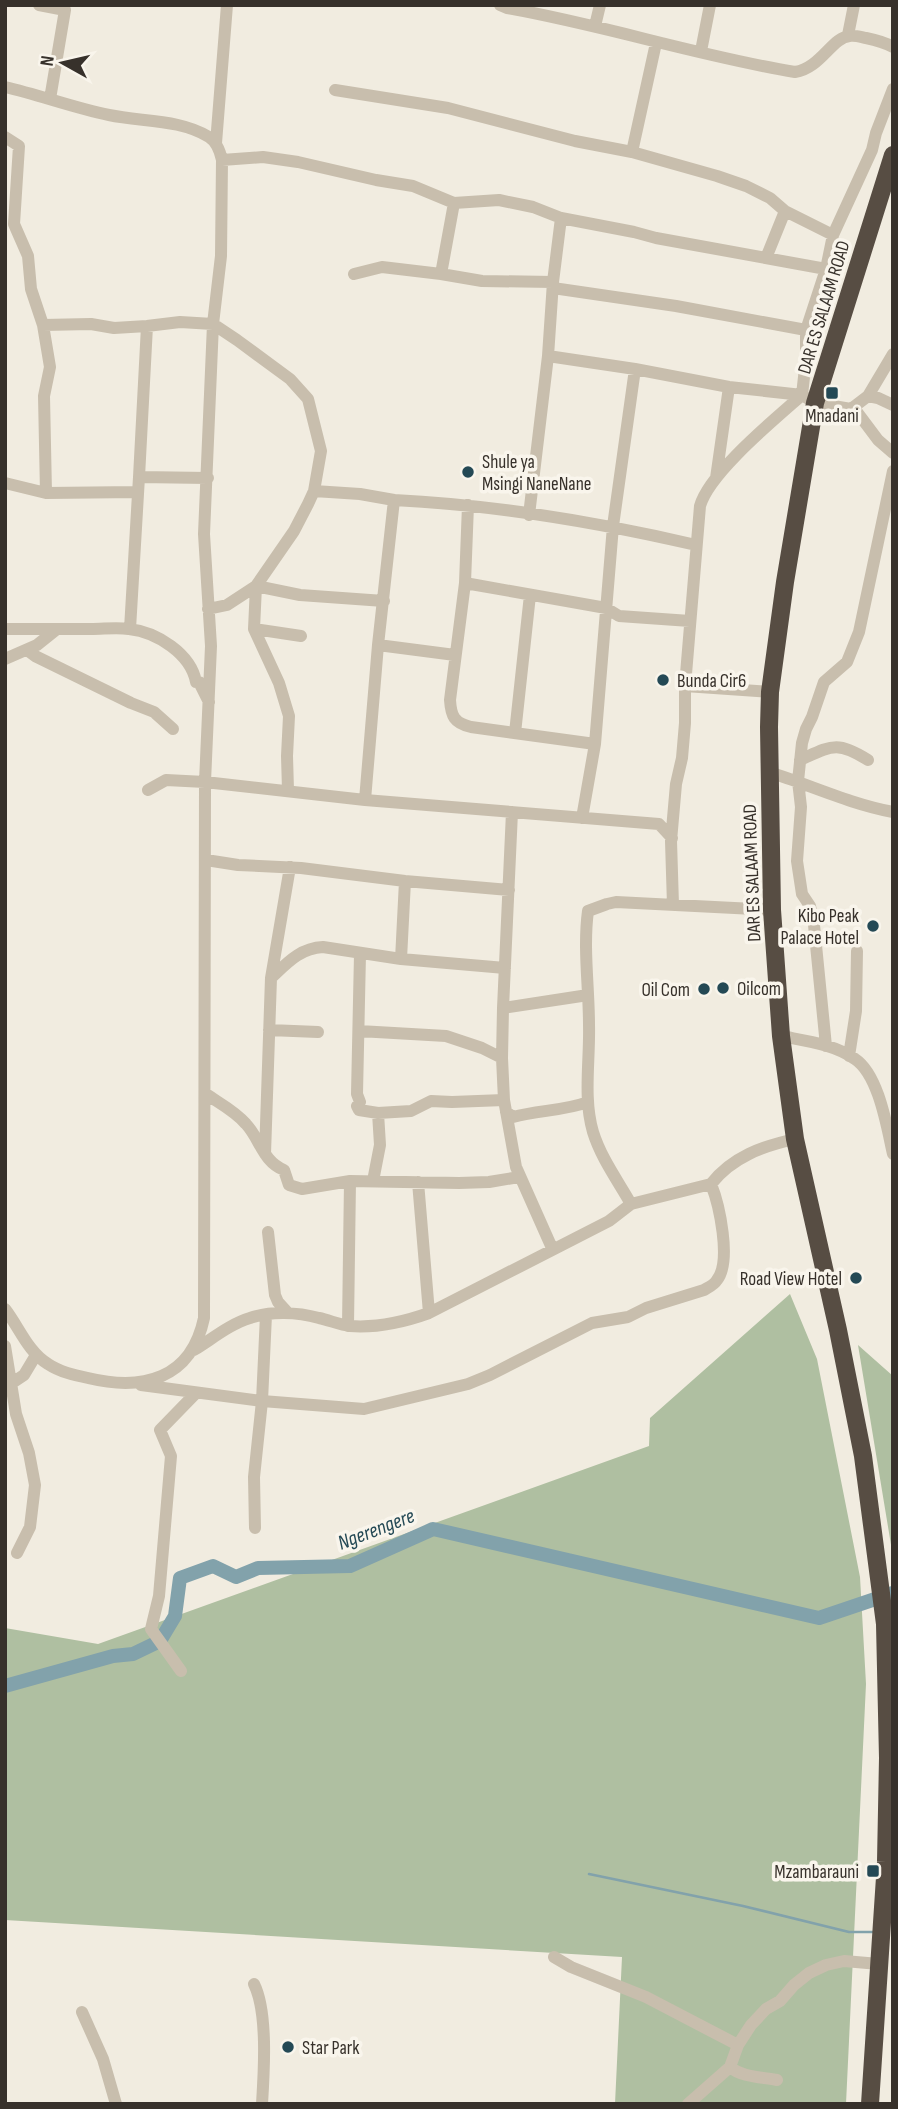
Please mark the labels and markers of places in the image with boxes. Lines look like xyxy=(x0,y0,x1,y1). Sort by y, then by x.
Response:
marker: Mnadani xyxy=(824,385,840,401)
place label: Mnadani xyxy=(805,405,859,428)
place label: Shule ya Msingi NaneNane xyxy=(482,451,591,496)
marker: Shule ya Msingi NaneNane xyxy=(460,464,476,480)
place label: Bunda Cir6 xyxy=(677,670,746,693)
marker: Bunda Cir6 xyxy=(655,672,671,688)
place label: Kibo Peak Palace Hotel xyxy=(781,905,860,950)
marker: Kibo Peak Palace Hotel xyxy=(865,918,881,934)
place label: Oilcom xyxy=(737,978,781,1001)
place label: Oil Com xyxy=(641,979,690,1002)
marker: Oilcom xyxy=(715,980,731,996)
marker: Oil Com xyxy=(696,981,712,997)
place label: Road View Hotel xyxy=(740,1268,842,1291)
marker: Road View Hotel xyxy=(848,1270,864,1286)
place label: Mzambarauni xyxy=(774,1861,859,1884)
marker: Mzambarauni xyxy=(865,1863,881,1879)
place label: Star Park xyxy=(302,2037,360,2060)
marker: Star Park xyxy=(280,2039,296,2055)

